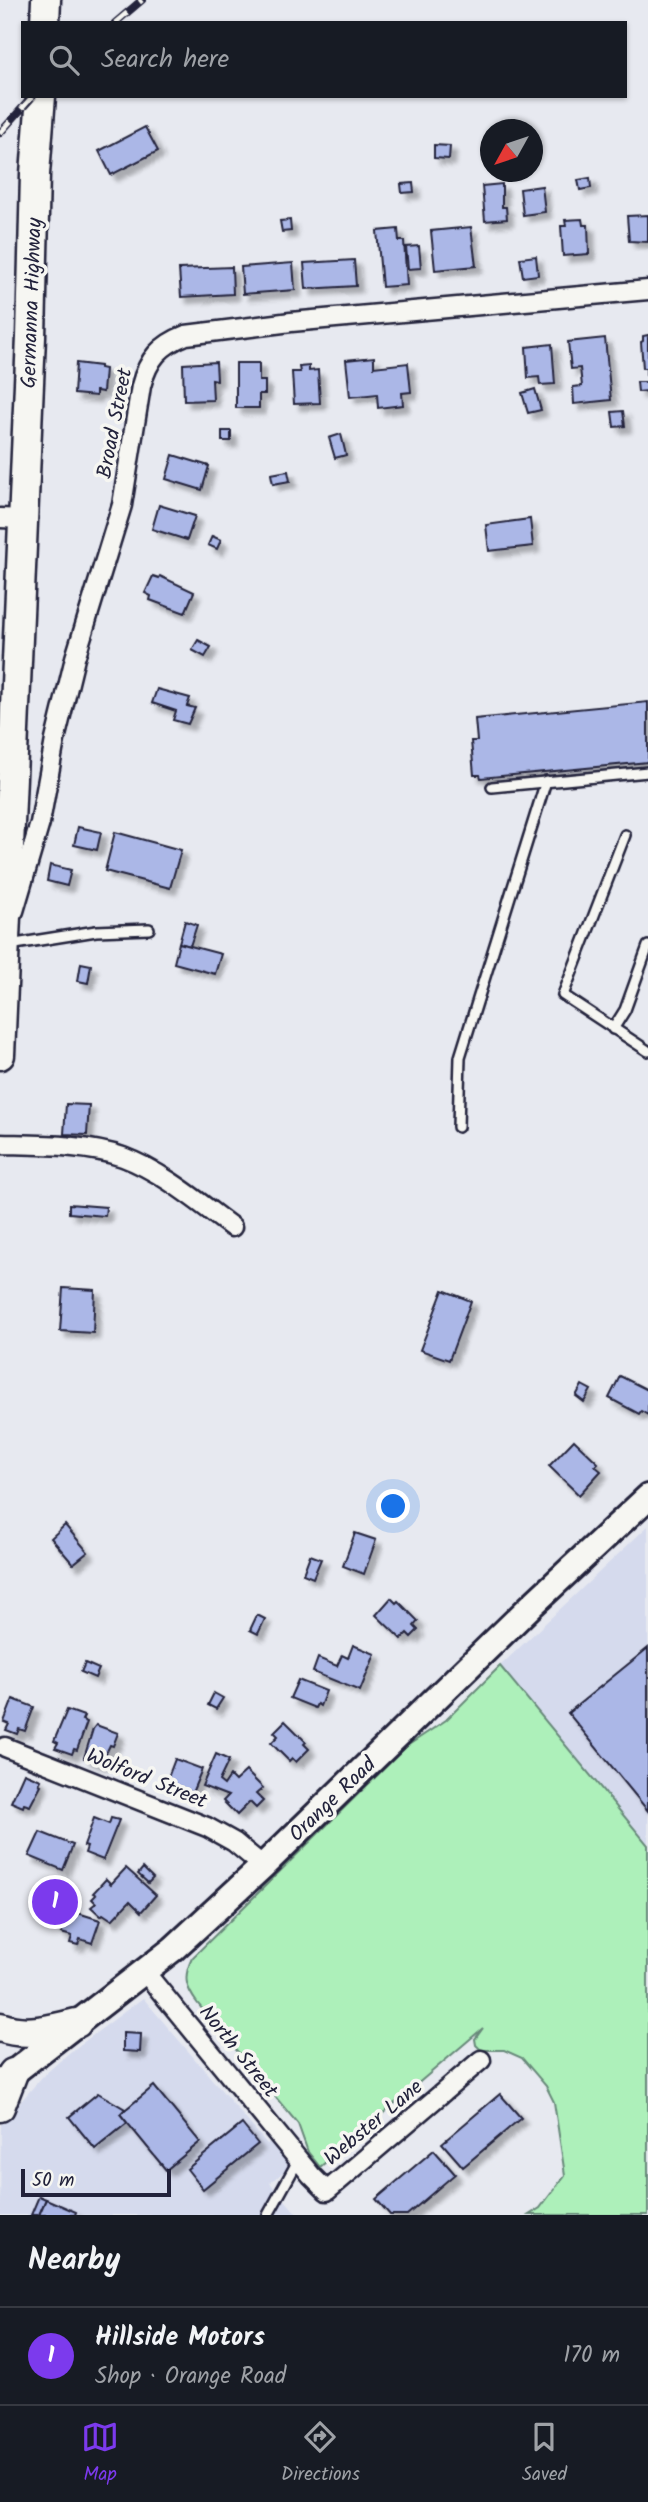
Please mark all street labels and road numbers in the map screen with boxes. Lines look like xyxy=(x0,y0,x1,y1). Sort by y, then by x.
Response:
street label: Germanna Highway xyxy=(13,217,52,389)
street label: Broad Street xyxy=(89,364,143,481)
street label: Wolford Street xyxy=(81,1740,213,1819)
street label: Orange Road xyxy=(282,1749,385,1850)
street label: North Street xyxy=(190,1998,286,2106)
street label: Webster Lane xyxy=(317,2071,431,2175)

